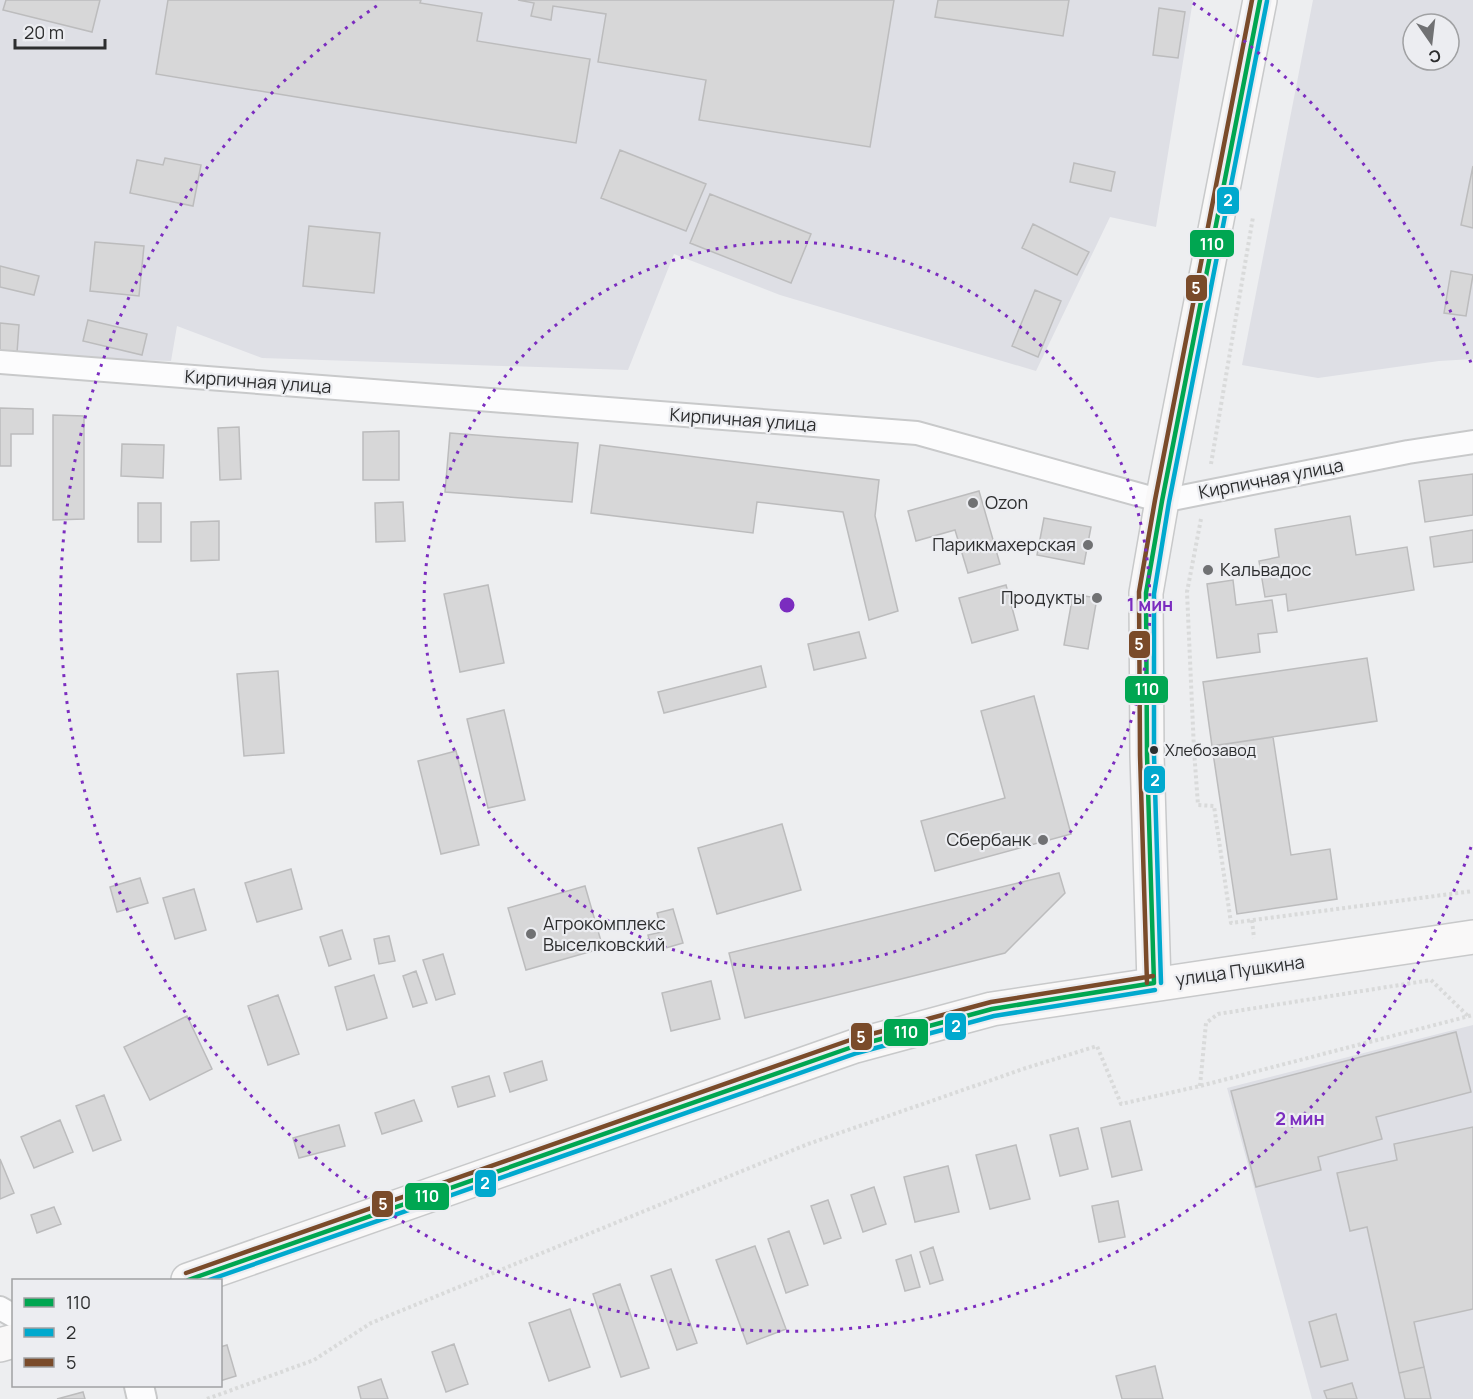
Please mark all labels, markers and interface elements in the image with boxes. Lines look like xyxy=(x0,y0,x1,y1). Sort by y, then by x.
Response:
scale bar xyxy=(15,12,105,50)
north arrow xyxy=(1401,12,1461,72)
text: 20 m xyxy=(24,20,64,44)
text: С xyxy=(1426,44,1443,69)
line badge: 2 xyxy=(1216,186,1240,215)
text: 2 xyxy=(1223,189,1233,211)
line badge: 110 xyxy=(1189,229,1235,258)
text: 110 xyxy=(1200,233,1224,255)
line badge: 5 xyxy=(1185,274,1208,302)
text: 5 xyxy=(1191,277,1201,299)
street label: Кирпичная улица xyxy=(184,364,332,398)
street label: Кирпичная улица xyxy=(669,402,817,436)
street label: Кирпичная улица xyxy=(1196,452,1345,504)
place label: Ozon xyxy=(985,490,1028,514)
marker: Ozon xyxy=(966,496,980,510)
place label: Парикмахерская xyxy=(932,532,1076,556)
marker: Парикмахерская xyxy=(1081,538,1095,552)
place label: Кальвадос xyxy=(1220,557,1311,581)
marker: Кальвадос xyxy=(1201,563,1215,577)
place label: Продукты xyxy=(1001,585,1085,609)
marker: Продукты xyxy=(1090,591,1104,605)
text: 1 мин xyxy=(1127,592,1173,616)
centre of rings xyxy=(777,595,797,615)
line badge: 5 xyxy=(1128,630,1151,659)
text: 5 xyxy=(1134,633,1144,655)
line badge: 110 xyxy=(1124,675,1169,704)
text: 110 xyxy=(1135,678,1159,700)
place label: Хлебозавод xyxy=(1165,739,1257,761)
marker: Хлебозавод xyxy=(1148,744,1160,756)
line badge: 2 xyxy=(1143,765,1166,794)
text: 2 xyxy=(1150,769,1160,791)
place label: Сбербанк xyxy=(946,827,1032,851)
marker: Сбербанк xyxy=(1036,833,1050,847)
place label: Агрокомплекс Выселковский xyxy=(543,911,666,956)
marker: Агрокомплекс Выселковский xyxy=(524,927,538,941)
street label: улица Пушкина xyxy=(1174,949,1306,991)
line badge: 2 xyxy=(944,1012,967,1041)
text: 2 xyxy=(951,1015,961,1037)
line badge: 110 xyxy=(883,1018,929,1047)
text: 110 xyxy=(894,1021,918,1043)
line badge: 5 xyxy=(850,1022,873,1051)
text: 5 xyxy=(856,1026,866,1048)
text: 2 мин xyxy=(1275,1106,1325,1130)
line badge: 2 xyxy=(474,1169,497,1198)
text: 2 xyxy=(480,1172,490,1194)
line badge: 110 xyxy=(404,1182,450,1211)
text: 110 xyxy=(415,1185,439,1207)
line badge: 5 xyxy=(371,1190,394,1218)
text: 5 xyxy=(378,1193,388,1215)
legend xyxy=(12,1279,222,1387)
text: 110 xyxy=(66,1290,91,1314)
text: 2 xyxy=(66,1320,76,1344)
text: 5 xyxy=(66,1350,76,1374)

